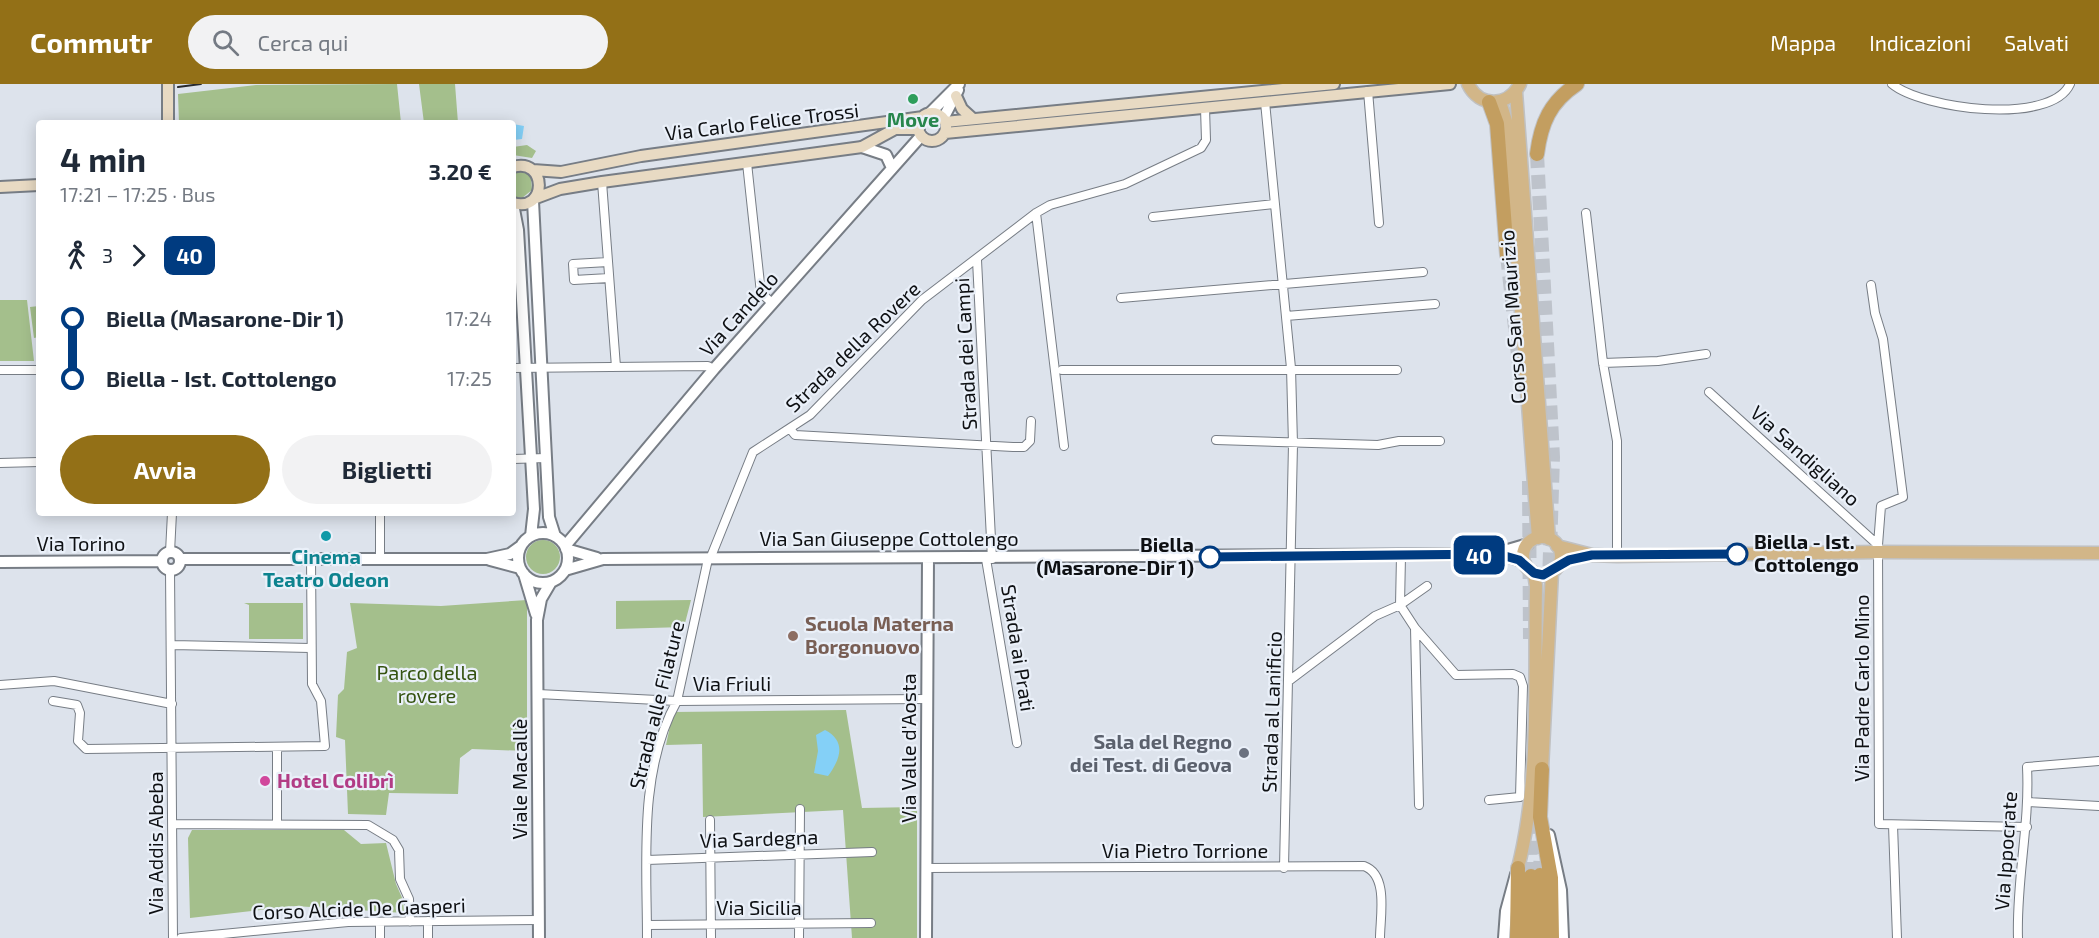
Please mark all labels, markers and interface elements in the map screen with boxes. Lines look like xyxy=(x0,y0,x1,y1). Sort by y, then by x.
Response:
search box xyxy=(188,15,608,69)
text: Commutr xyxy=(30,25,152,59)
icon: search xyxy=(209,26,242,59)
text: Cerca qui xyxy=(257,29,349,55)
text: Mappa xyxy=(1770,30,1836,55)
text: Indicazioni xyxy=(1869,30,1971,55)
text: Salvati xyxy=(2004,30,2069,55)
marker: Move xyxy=(906,92,920,106)
street label: Via Carlo Felice Trossi xyxy=(663,97,860,145)
place label: Move xyxy=(887,107,939,131)
text: 4 min xyxy=(60,139,146,179)
text: 3.20 € xyxy=(429,158,492,184)
text: 17:21 – 17:25 · Bus xyxy=(60,182,215,206)
street label: Corso San Maurizio xyxy=(1494,229,1530,405)
icon: walk xyxy=(60,239,93,272)
icon: forward xyxy=(122,239,155,272)
text: 3 xyxy=(102,243,113,267)
text: 40 xyxy=(176,243,203,268)
street label: Via Candelo xyxy=(694,266,783,361)
street label: Strada della Rovere xyxy=(780,276,924,417)
street label: Strada dei Campi xyxy=(949,277,981,431)
text: Biella (Masarone-Dir 1) xyxy=(106,305,344,331)
text: 17:24 xyxy=(446,306,492,330)
text: Biella - Ist. Cottolengo xyxy=(106,365,337,391)
text: 17:25 xyxy=(447,366,492,390)
street label: Via Sandigliano xyxy=(1746,400,1865,511)
button: Avvia xyxy=(60,435,270,504)
button: Biglietti xyxy=(282,435,492,504)
street label: Via San Giuseppe Cottolengo xyxy=(759,526,1019,550)
marker: Cinema Teatro Odeon xyxy=(319,529,333,543)
place label: Biella - Ist. Cottolengo xyxy=(1754,529,1859,576)
street label: Via Torino xyxy=(37,531,125,555)
place label: Biella (Masarone-Dir 1) xyxy=(1036,532,1194,579)
line badge: 40 xyxy=(1452,536,1506,574)
text: 40 xyxy=(1466,543,1492,568)
marker: Biella - Ist. Cottolengo xyxy=(1726,543,1748,565)
place label: Cinema Teatro Odeon xyxy=(263,544,389,591)
marker: Biella (Masarone-Dir 1) xyxy=(1199,546,1221,568)
street label: Strada ai Prati xyxy=(997,583,1041,713)
street label: Via Padre Carlo Mino xyxy=(1849,594,1873,782)
place label: Scuola Materna Borgonuovo xyxy=(805,611,954,658)
street label: Strada alle Filature xyxy=(623,618,689,792)
marker: Scuola Materna Borgonuovo xyxy=(786,629,800,643)
street label: Strada al Lanificio xyxy=(1256,631,1286,793)
park label: Parco della rovere xyxy=(377,660,477,707)
street label: Via Friuli xyxy=(693,671,771,695)
street label: Via Valle d'Aosta xyxy=(896,673,920,823)
street label: Viale Macallè xyxy=(507,718,531,840)
place label: Sala del Regno dei Test. di Geova xyxy=(1070,729,1232,776)
marker: Sala del Regno dei Test. di Geova xyxy=(1237,746,1251,760)
place label: Hotel Colibrì xyxy=(277,768,394,792)
street label: Via Addis Abeba xyxy=(143,771,167,915)
marker: Hotel Colibrì xyxy=(258,774,272,788)
street label: Via Ippocrate xyxy=(1989,790,2021,911)
street label: Via Sardegna xyxy=(699,824,819,852)
street label: Via Pietro Torrione xyxy=(1102,838,1268,862)
street label: Corso Alcide De Gasperi xyxy=(252,892,466,924)
street label: Via Sicilia xyxy=(716,895,802,919)

